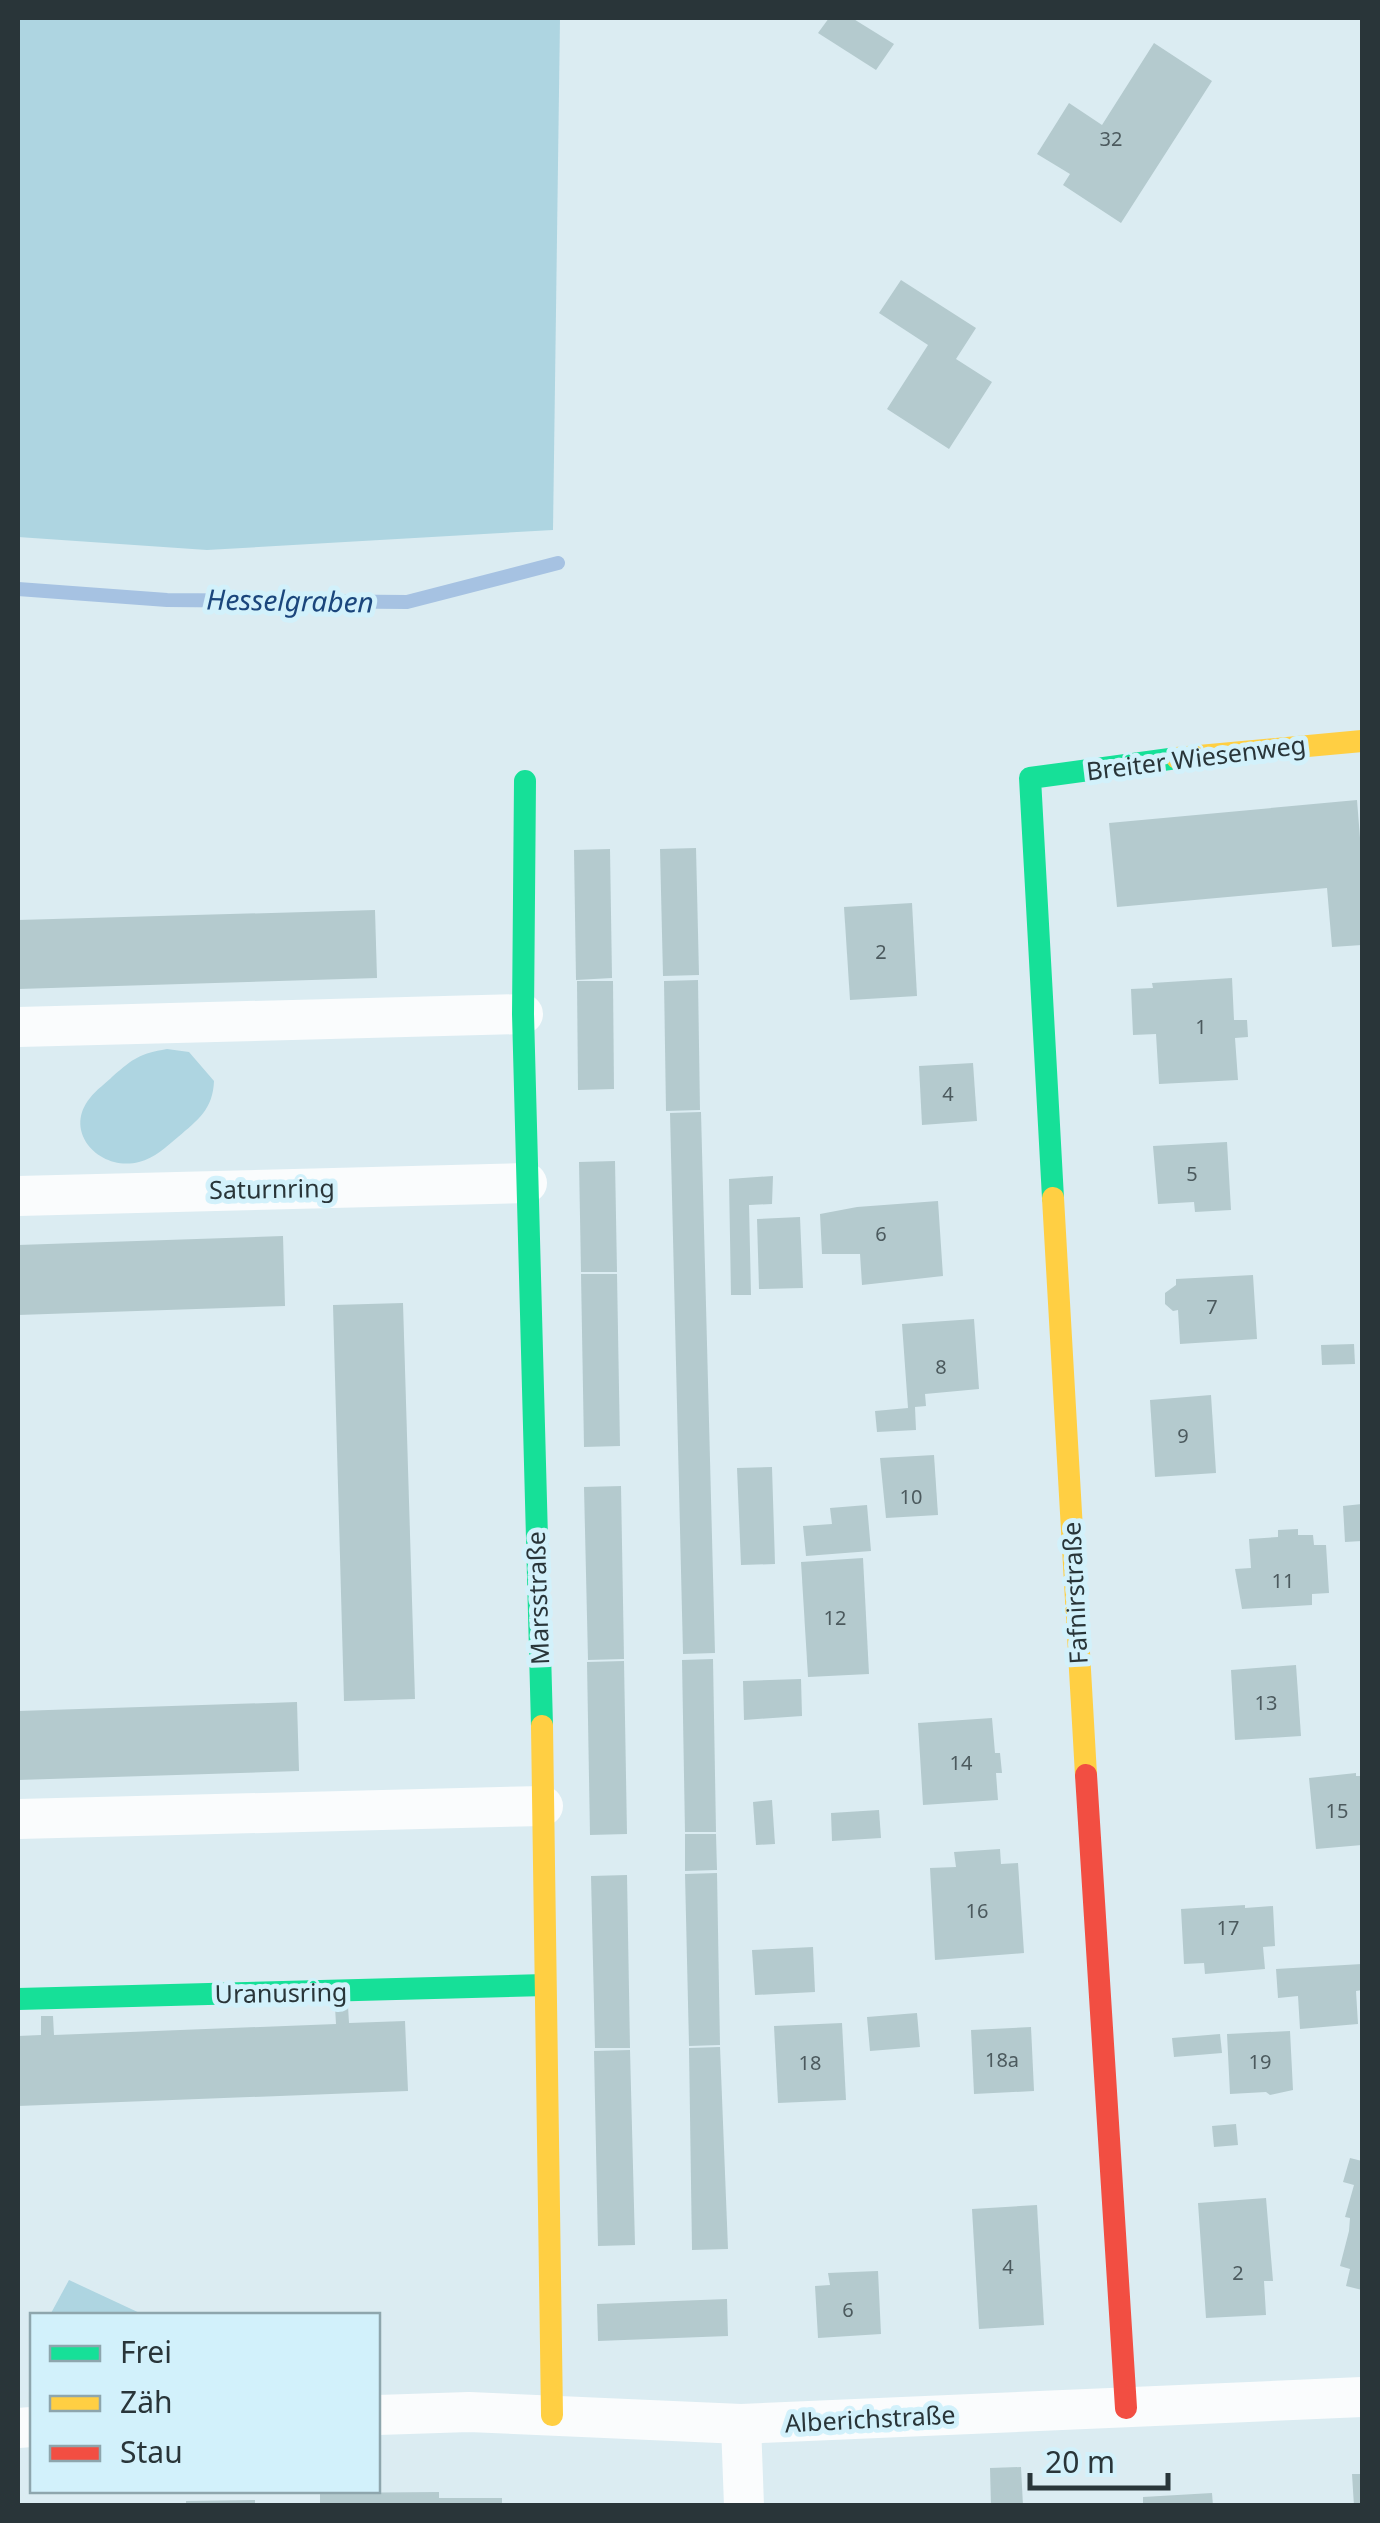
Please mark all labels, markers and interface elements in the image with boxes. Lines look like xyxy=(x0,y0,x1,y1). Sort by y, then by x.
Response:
house number: 32 xyxy=(1100,125,1122,152)
water label: Hesselgraben xyxy=(206,580,374,620)
street label: Breiter Wiesenweg xyxy=(1084,727,1308,787)
house number: 2 xyxy=(875,938,887,965)
house number: 1 xyxy=(1195,1013,1207,1040)
house number: 4 xyxy=(942,1080,954,1107)
house number: 5 xyxy=(1186,1160,1198,1187)
street label: Saturnring xyxy=(209,1170,335,1206)
house number: 6 xyxy=(875,1220,887,1247)
house number: 7 xyxy=(1206,1293,1218,1320)
house number: 8 xyxy=(935,1353,947,1380)
house number: 9 xyxy=(1177,1422,1189,1449)
house number: 10 xyxy=(900,1483,922,1510)
street label: Fafnirstraße xyxy=(1053,1521,1095,1665)
street label: Marsstraße xyxy=(518,1531,556,1665)
house number: 11 xyxy=(1272,1567,1294,1594)
house number: 12 xyxy=(824,1604,846,1631)
house number: 13 xyxy=(1255,1689,1277,1716)
house number: 14 xyxy=(950,1749,973,1776)
house number: 15 xyxy=(1326,1797,1348,1824)
house number: 16 xyxy=(966,1897,988,1924)
house number: 17 xyxy=(1217,1914,1239,1941)
street label: Uranusring xyxy=(214,1974,348,2010)
house number: 18a xyxy=(985,2046,1019,2073)
house number: 19 xyxy=(1249,2048,1271,2075)
house number: 18 xyxy=(799,2049,821,2076)
house number: 4 xyxy=(1002,2253,1014,2280)
house number: 2 xyxy=(1232,2259,1244,2286)
house number: 6 xyxy=(842,2296,854,2323)
legend xyxy=(30,2313,380,2493)
text: Frei xyxy=(120,2331,172,2372)
text: Zäh xyxy=(120,2381,173,2422)
street label: Alberichstraße xyxy=(784,2397,956,2439)
scale bar xyxy=(1030,2428,1168,2490)
text: Stau xyxy=(120,2431,183,2472)
text: 20 m xyxy=(1045,2441,1115,2482)

